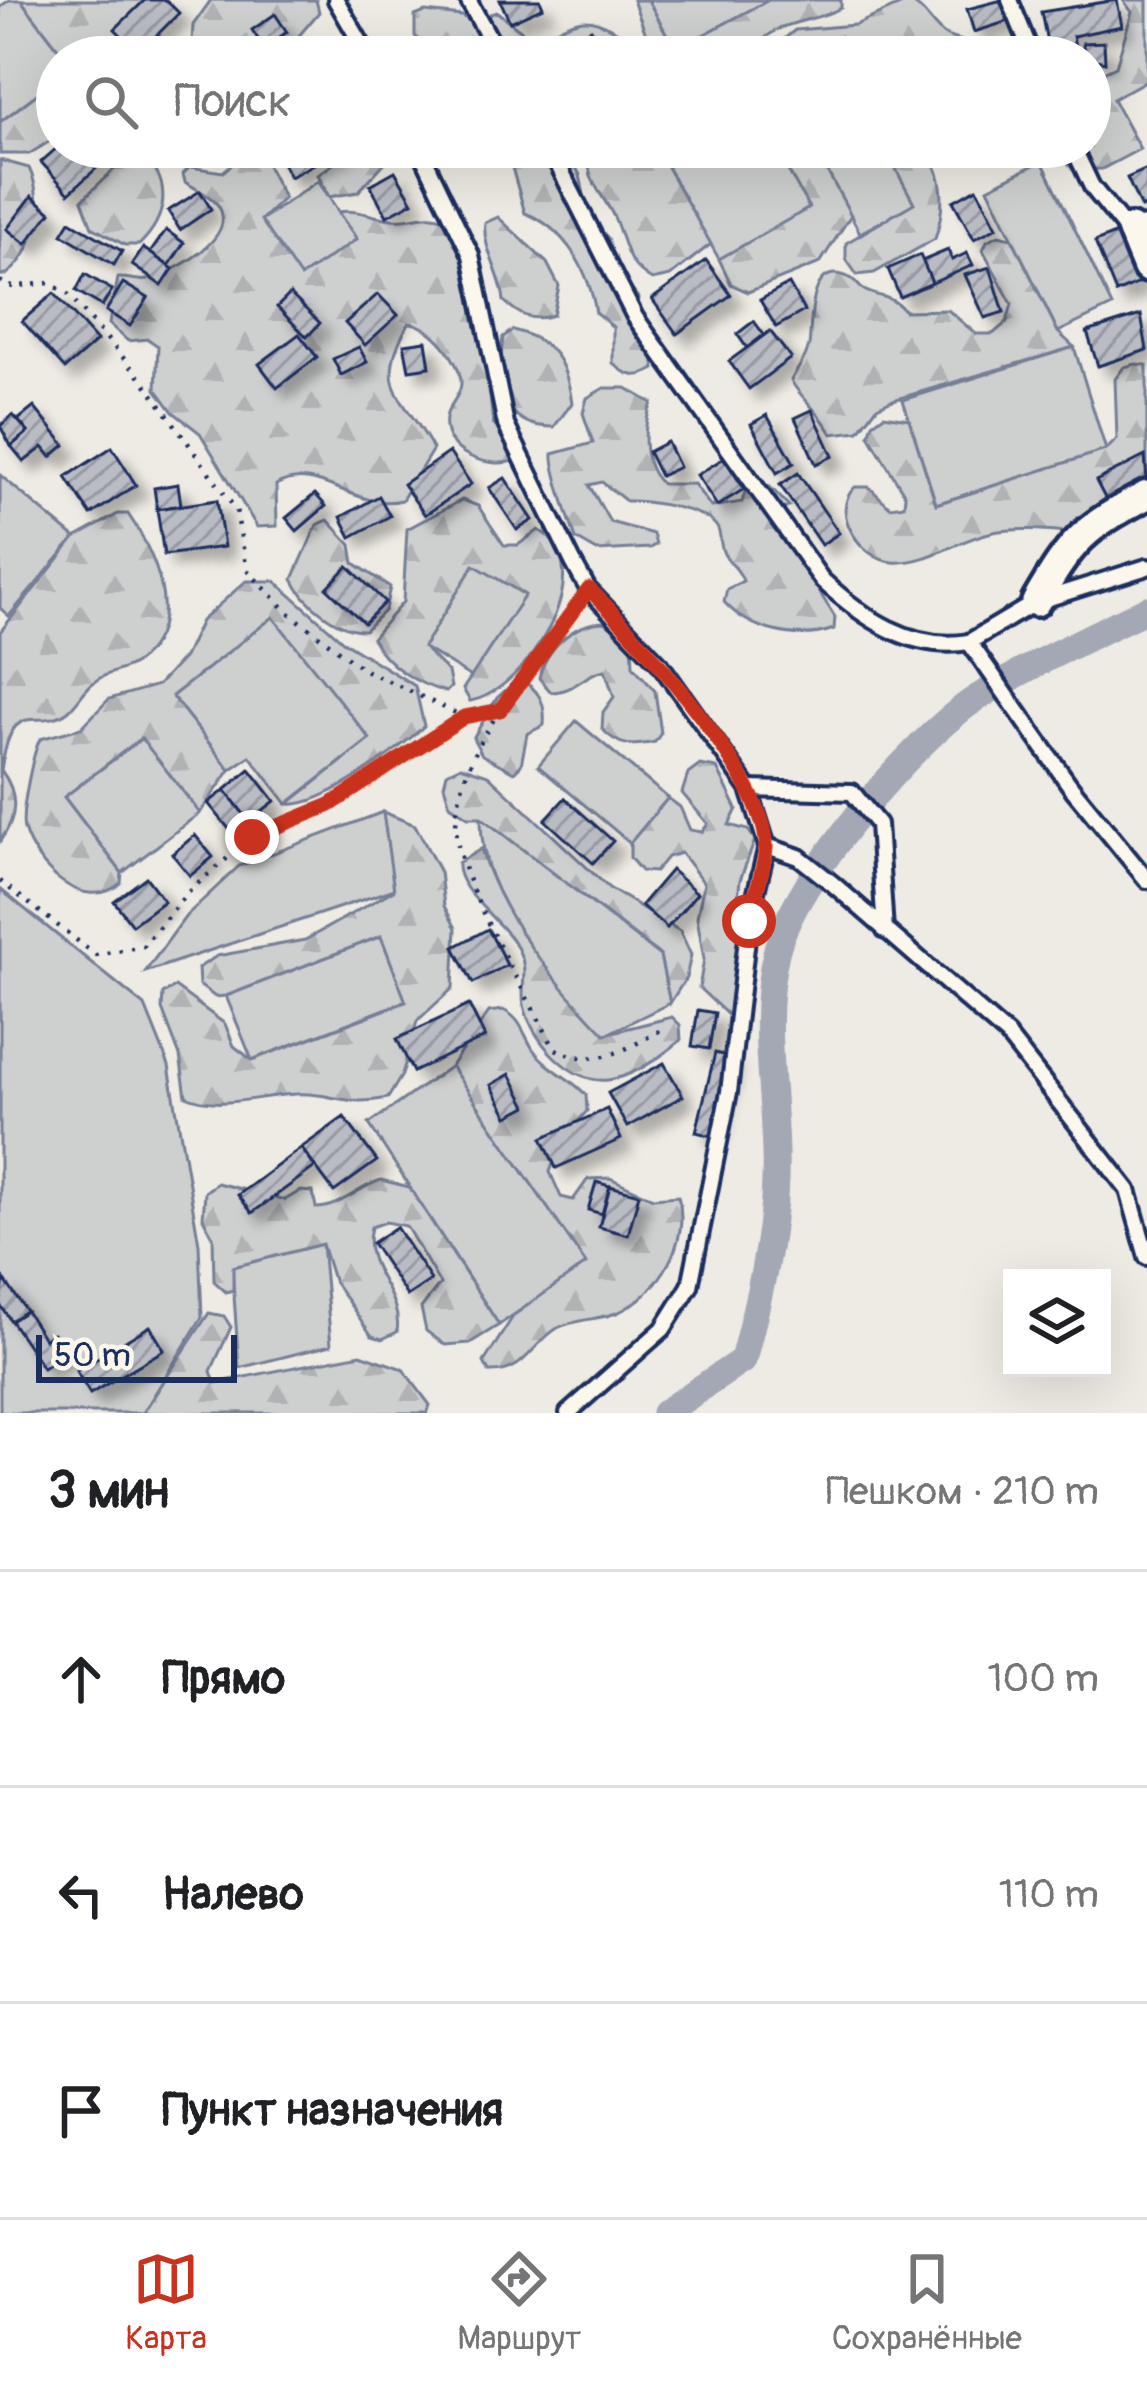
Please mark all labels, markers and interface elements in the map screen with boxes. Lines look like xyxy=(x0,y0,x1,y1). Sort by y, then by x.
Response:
search box xyxy=(36,36,1111,168)
icon: search xyxy=(78,69,144,135)
text: Поиск xyxy=(174,74,291,130)
route end xyxy=(225,810,279,864)
route start xyxy=(722,894,776,948)
map controls xyxy=(1003,1269,1111,1377)
button: layers xyxy=(1003,1269,1111,1377)
scale bar xyxy=(36,1329,237,1382)
text: 50 m xyxy=(54,1335,131,1376)
text: 3 мин xyxy=(48,1459,169,1523)
text: Пешком · 210 m xyxy=(826,1467,1099,1516)
icon: ahead xyxy=(48,1646,114,1712)
text: Прямо xyxy=(162,1651,285,1707)
text: 100 m xyxy=(987,1654,1099,1703)
icon: left xyxy=(48,1862,114,1928)
text: Налево xyxy=(162,1867,304,1923)
text: 110 m xyxy=(999,1870,1099,1919)
icon: arrive xyxy=(48,2078,114,2144)
text: Пункт назначения xyxy=(162,2083,503,2139)
tab: Карта xyxy=(125,2246,207,2359)
tab: Маршрут xyxy=(457,2246,581,2359)
tab: Сохранённые xyxy=(832,2246,1022,2359)

